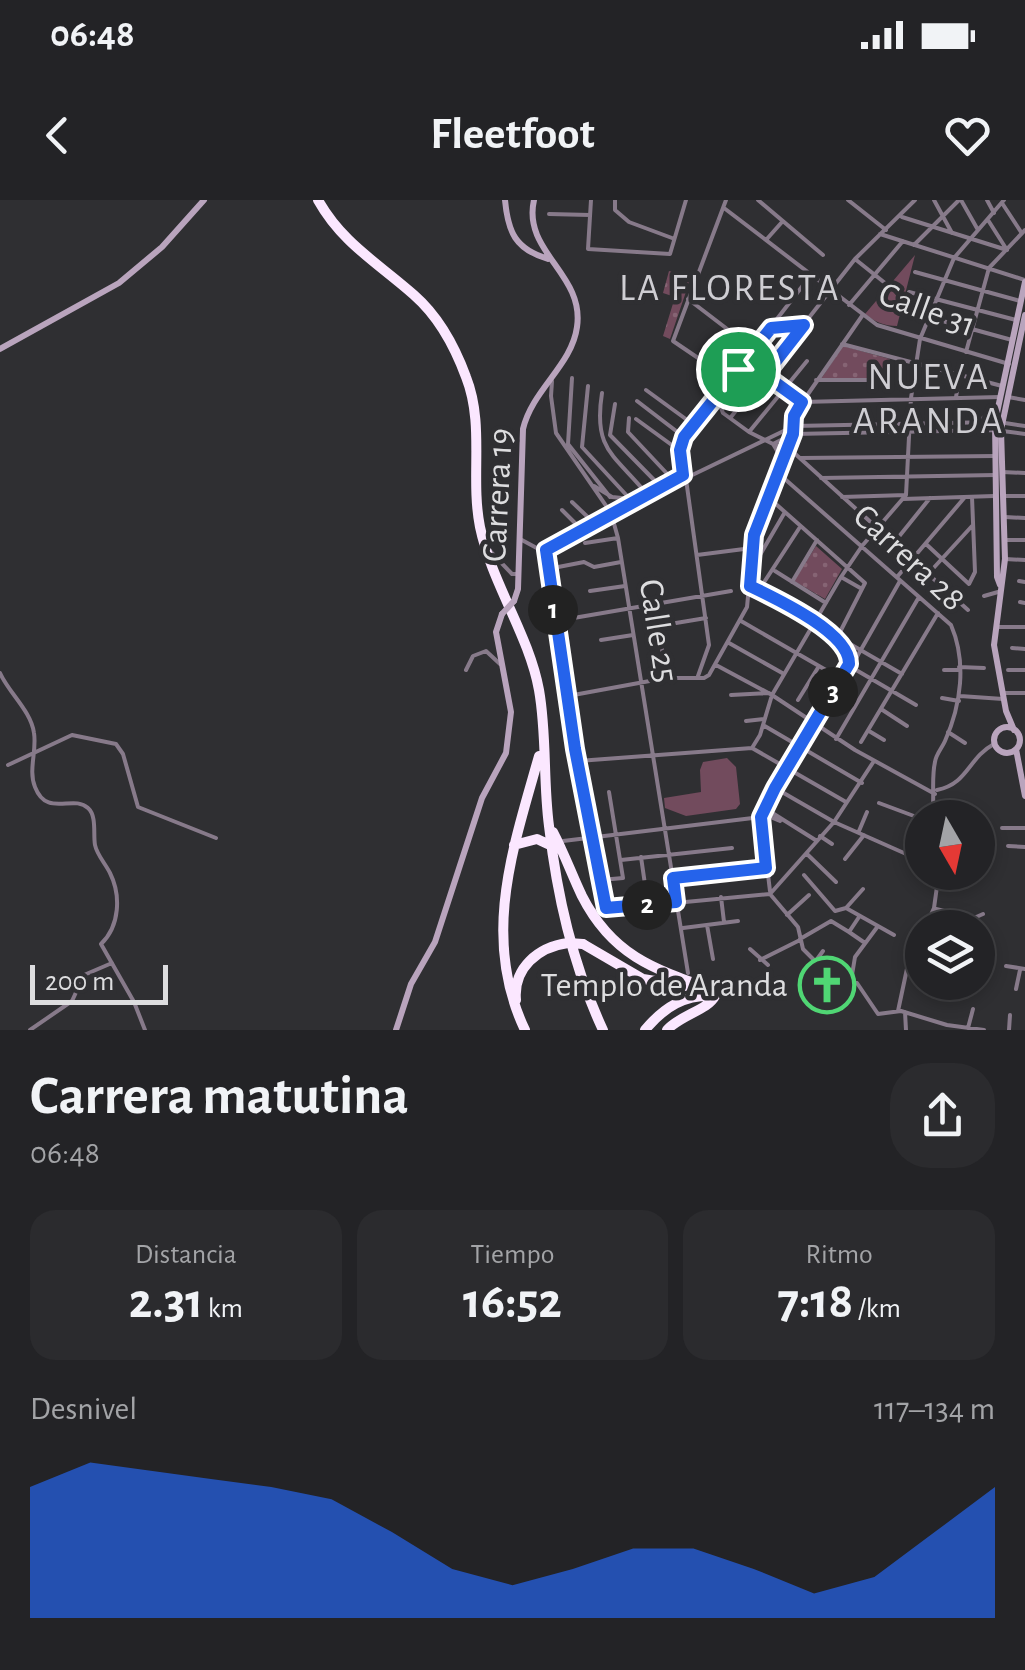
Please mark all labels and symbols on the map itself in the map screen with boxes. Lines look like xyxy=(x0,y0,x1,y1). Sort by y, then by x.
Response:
district label: LA FLORESTA xyxy=(619,270,841,308)
street label: Calle 31 xyxy=(874,276,980,344)
pin xyxy=(696,327,781,412)
district label: NUEVA ARANDA xyxy=(853,359,1005,441)
street label: Carrera 19 xyxy=(477,427,519,563)
street label: Carrera 28 xyxy=(847,498,971,618)
street label: Calle 25 xyxy=(633,577,683,685)
pin: 1 xyxy=(528,585,578,635)
pin: 3 xyxy=(808,667,858,717)
north arrow xyxy=(905,800,995,890)
pin: 2 xyxy=(622,880,672,930)
church icon: Templo de Aranda xyxy=(797,955,857,1015)
scale bar xyxy=(30,960,168,1004)
place label: Templo de Aranda xyxy=(541,968,788,1003)

